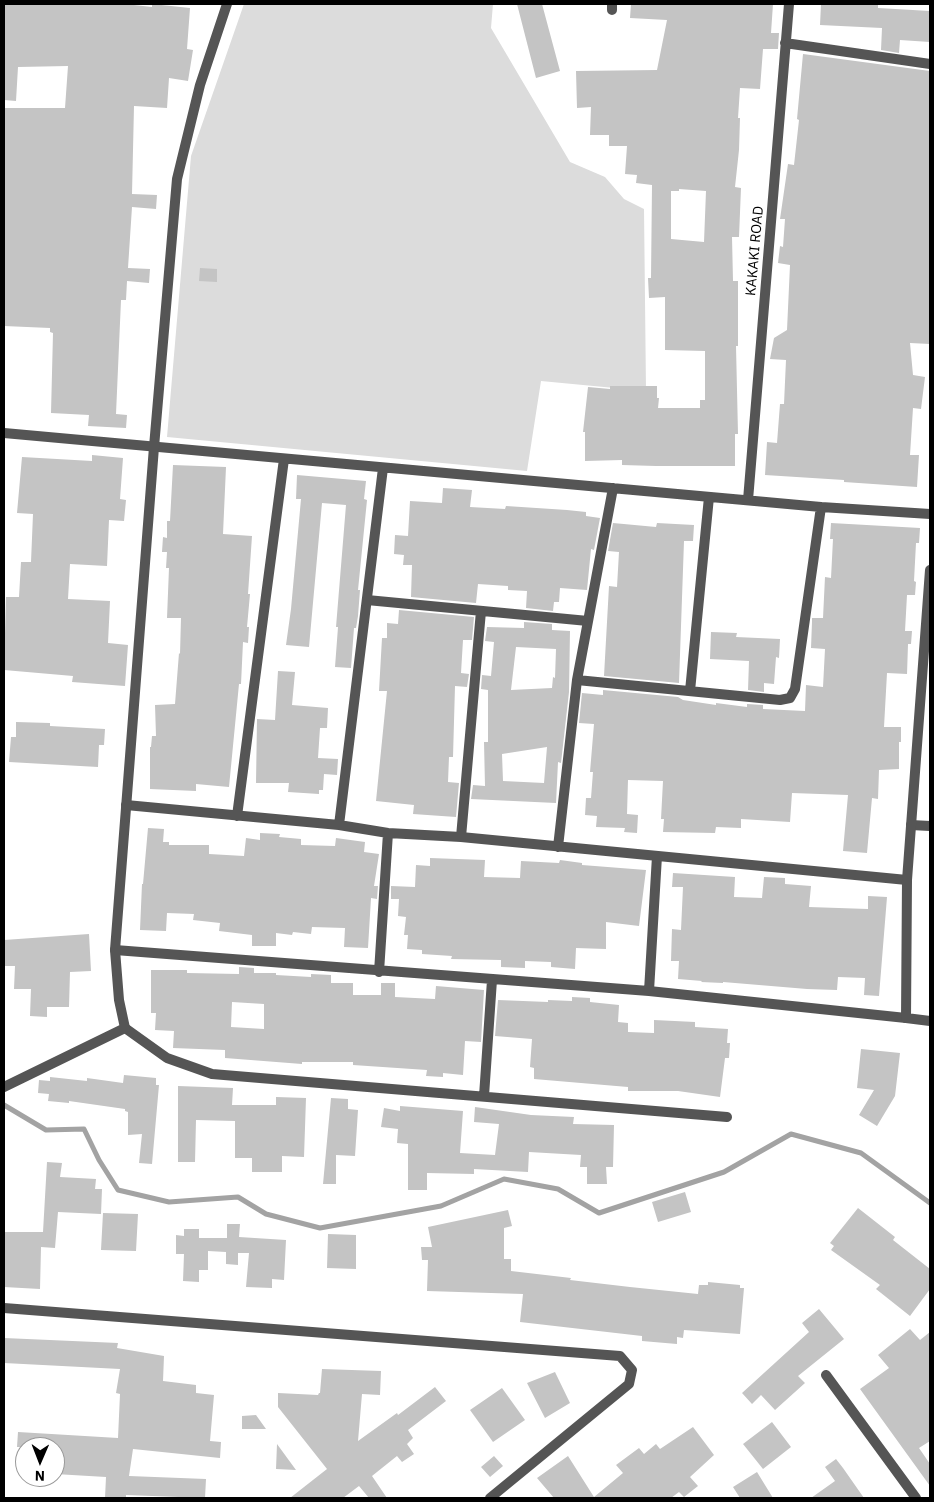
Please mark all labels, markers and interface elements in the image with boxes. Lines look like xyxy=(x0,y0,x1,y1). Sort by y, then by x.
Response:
street label: KAKAKI ROAD xyxy=(743,205,767,297)
north arrow xyxy=(15,1437,65,1487)
text: N xyxy=(35,1467,45,1485)

